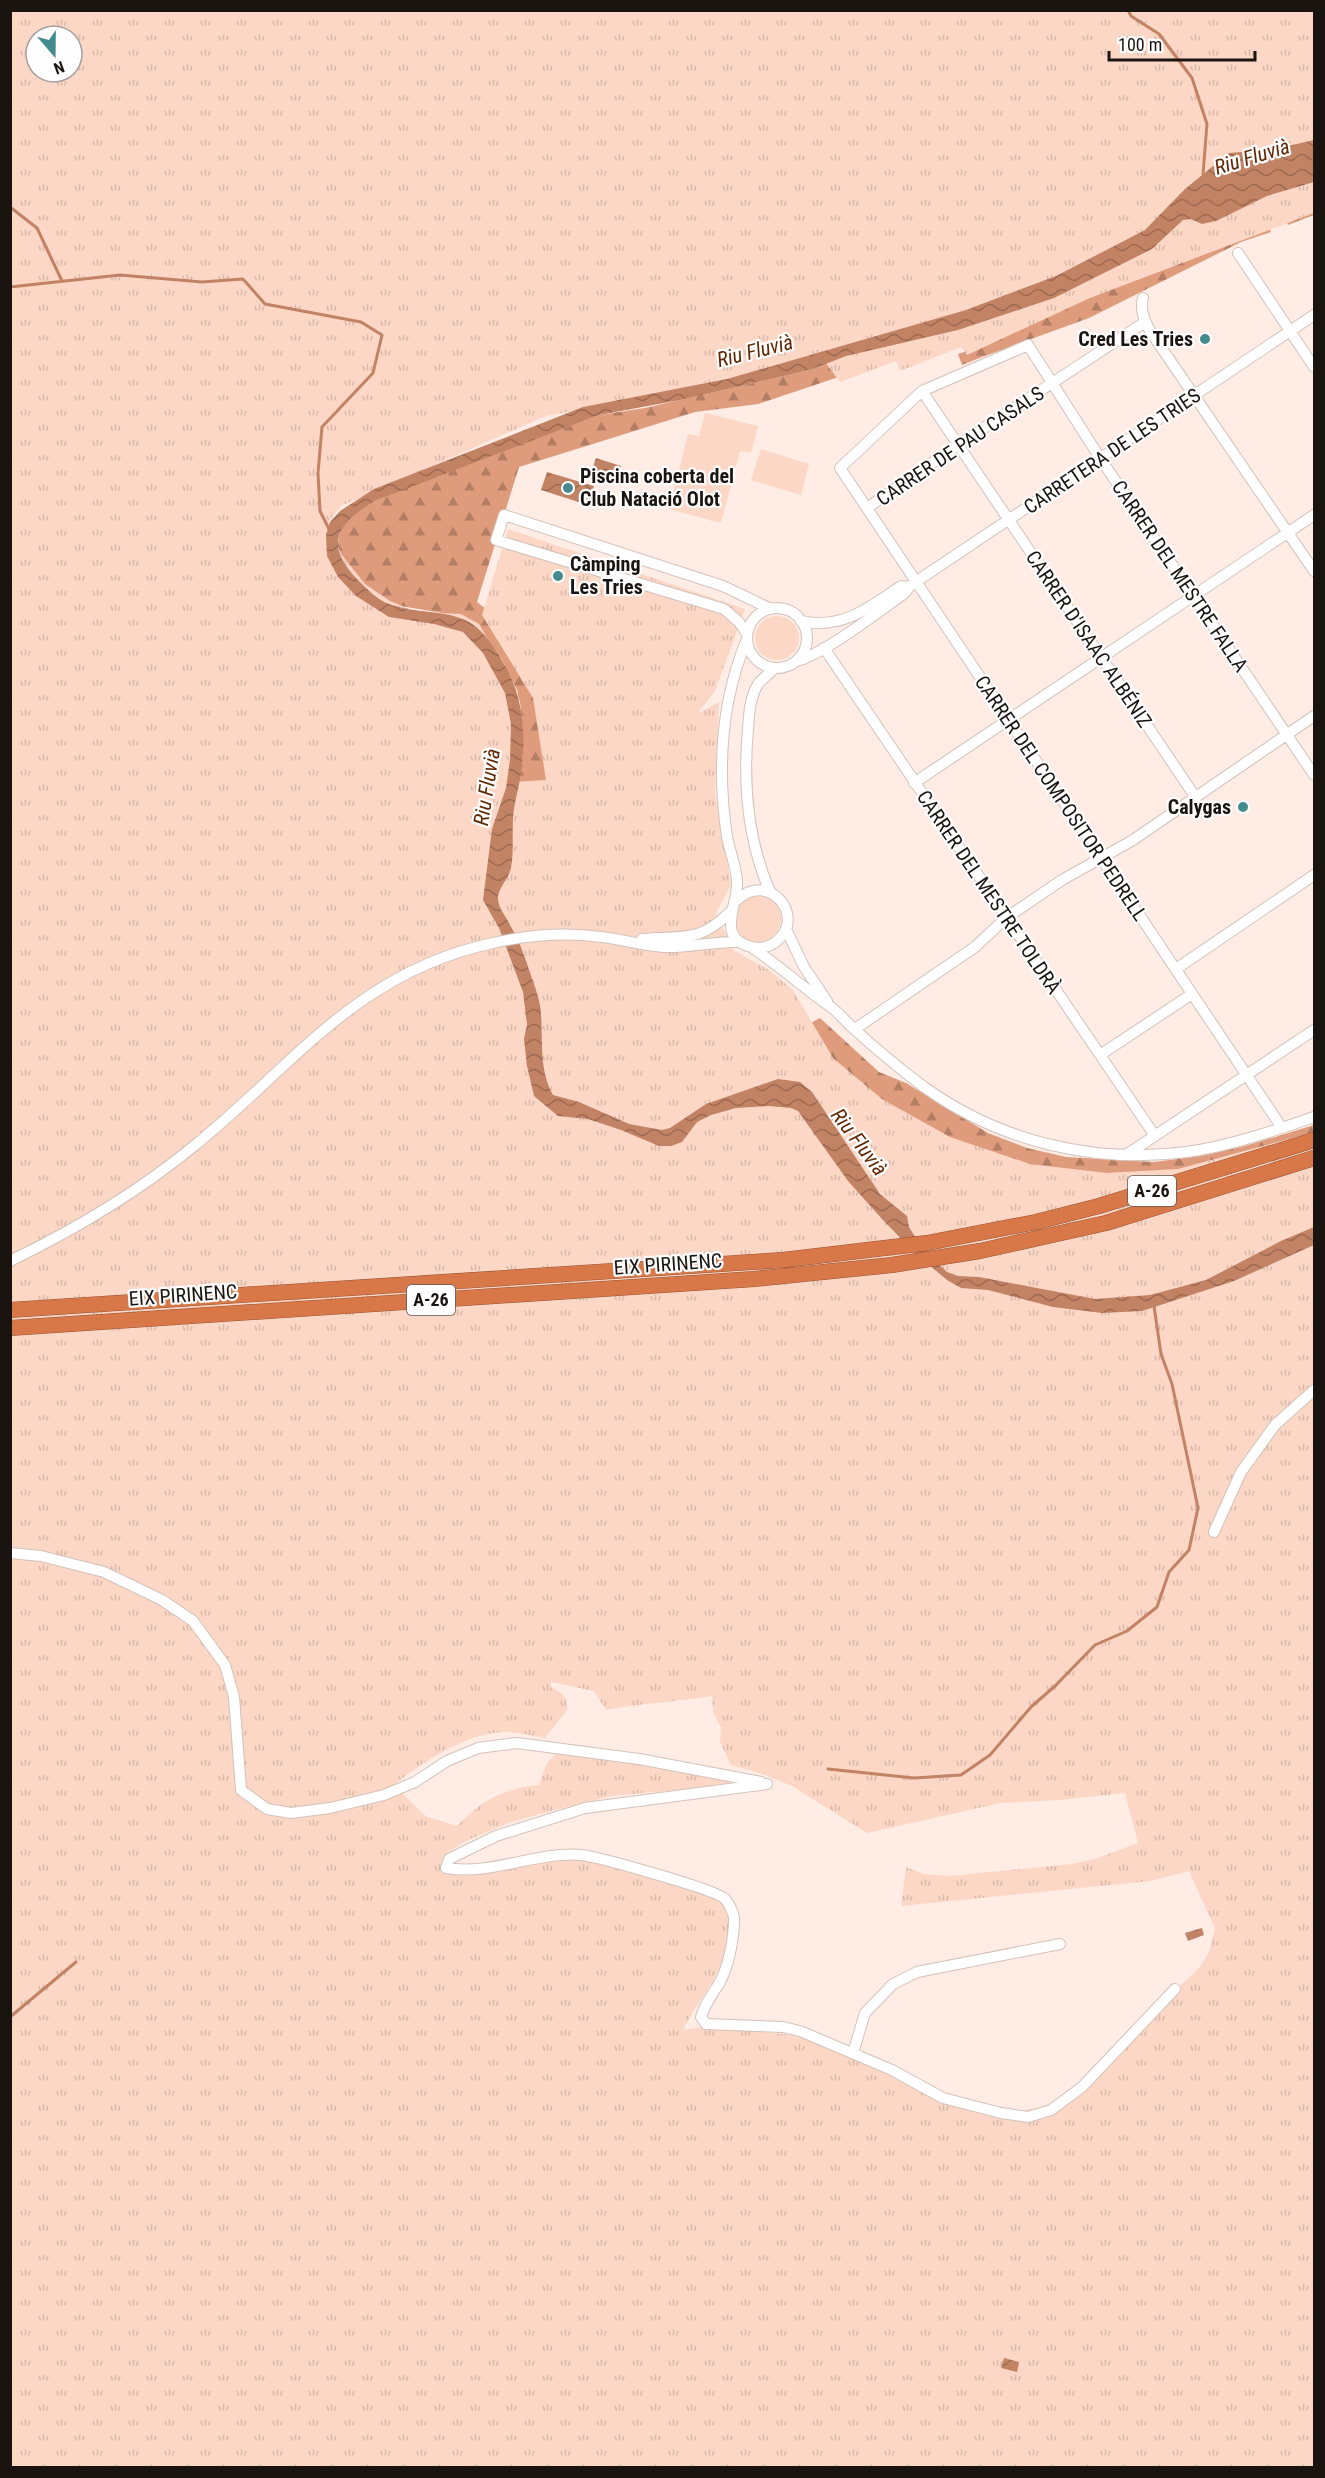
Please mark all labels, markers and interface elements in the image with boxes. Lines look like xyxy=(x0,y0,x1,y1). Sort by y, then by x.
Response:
north arrow xyxy=(24,24,84,84)
scale bar xyxy=(1109,24,1254,62)
text: 100 m xyxy=(1118,34,1162,55)
text: N xyxy=(51,57,67,78)
water label: Riu Fluvià xyxy=(1211,134,1293,180)
place label: Cred Les Tries xyxy=(1078,327,1193,351)
water label: Riu Fluvià xyxy=(714,330,796,372)
marker: Cred Les Tries xyxy=(1198,332,1212,346)
street label: CARRER DE PAU CASALS xyxy=(872,381,1048,511)
street label: CARRETERA DE LES TRIES xyxy=(1019,383,1205,519)
place label: Piscina coberta del Club Natació Olot xyxy=(580,464,734,511)
street label: CARRER DEL MESTRE FALLA xyxy=(1107,476,1253,677)
marker: Piscina coberta del Club Natació Olot xyxy=(561,481,575,495)
street label: CARRER D'ISAAC ALBÉNIZ xyxy=(1021,546,1157,732)
place label: Càmping Les Tries xyxy=(570,552,643,599)
marker: Càmping Les Tries xyxy=(551,569,565,583)
street label: CARRER DEL COMPOSITOR PEDRELL xyxy=(970,671,1152,925)
water label: Riu Fluvià xyxy=(469,747,505,827)
street label: CARRER DEL MESTRE TOLDRÀ xyxy=(912,786,1066,999)
place label: Calygas xyxy=(1168,795,1231,819)
marker: Calygas xyxy=(1236,800,1250,814)
water label: Riu Fluvià xyxy=(826,1104,892,1180)
road number: A-26 xyxy=(1128,1176,1176,1206)
street label: EIX PIRINENC xyxy=(613,1248,723,1280)
street label: EIX PIRINENC xyxy=(128,1279,238,1311)
road number: A-26 xyxy=(407,1285,455,1315)

